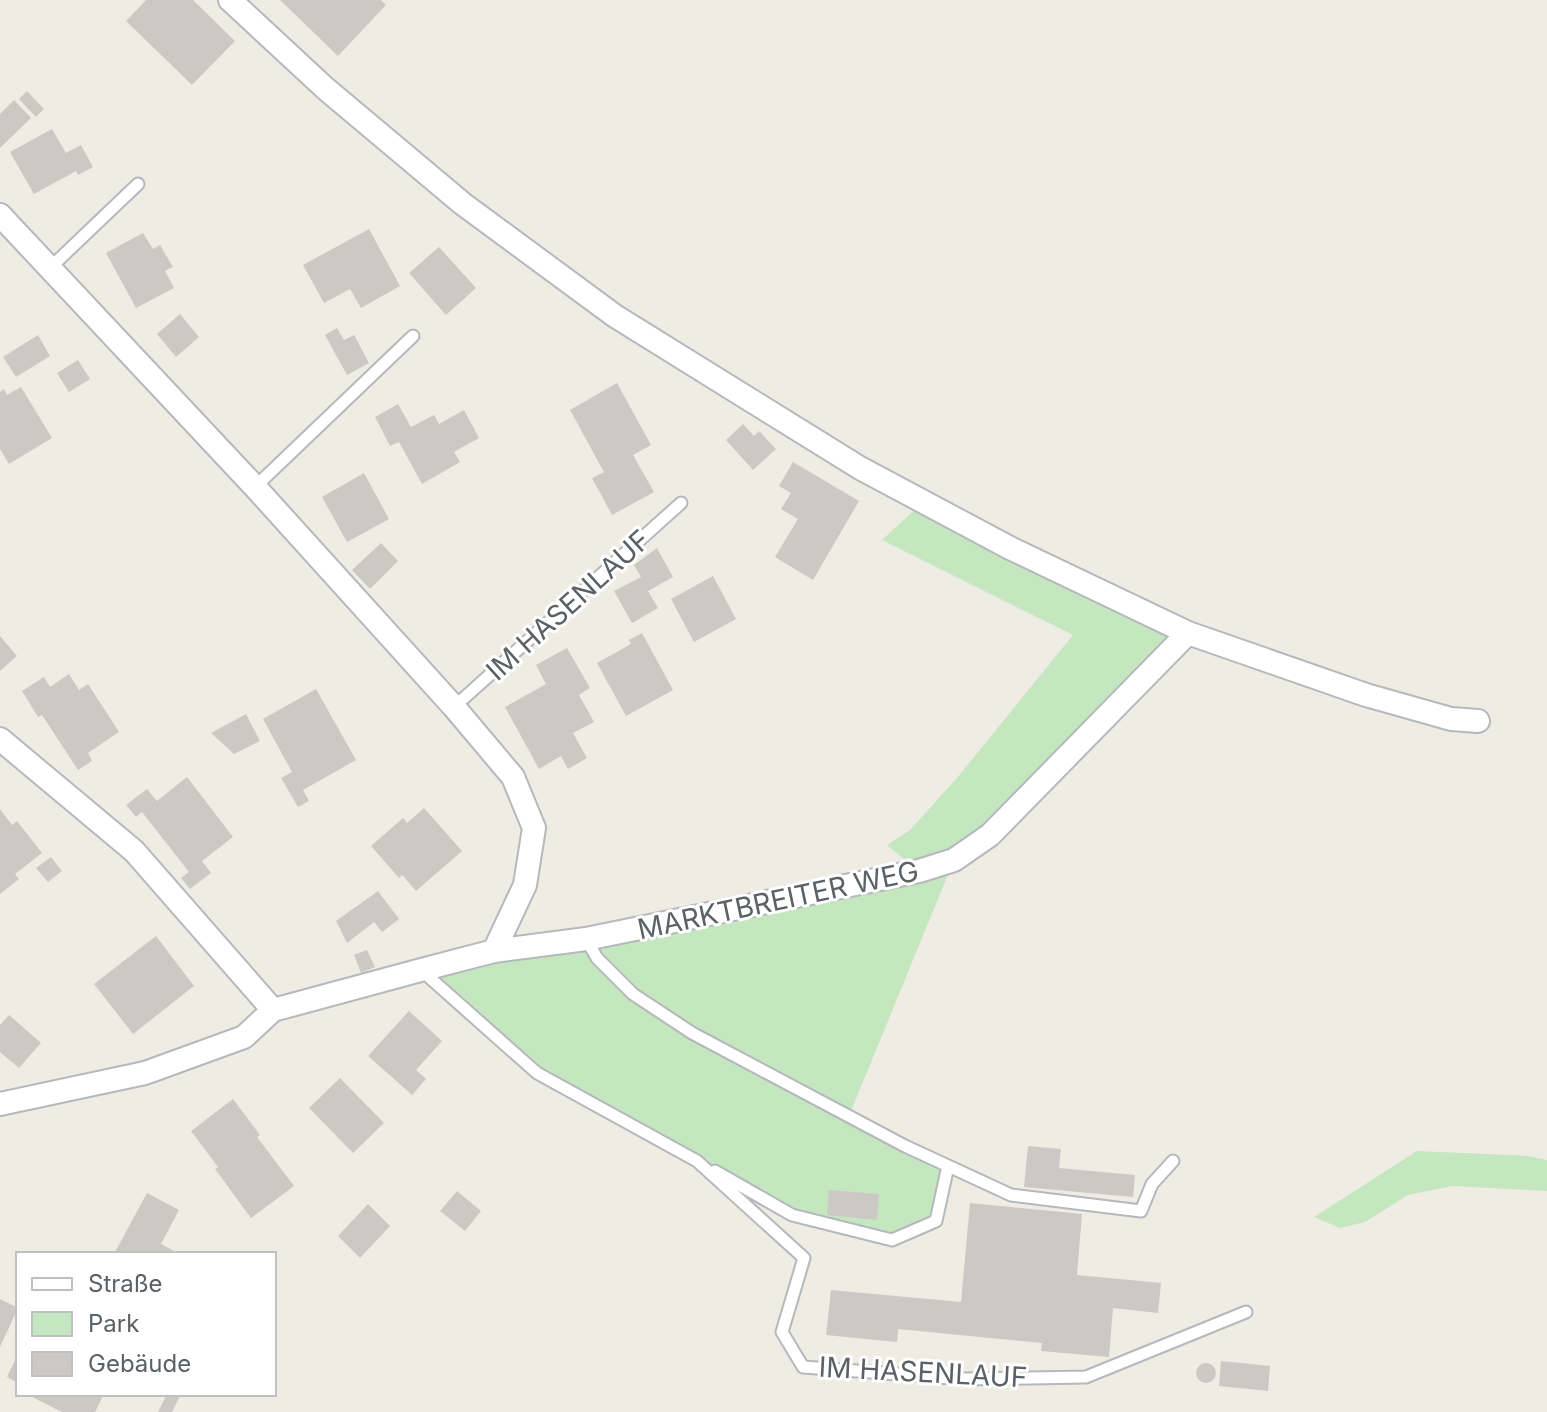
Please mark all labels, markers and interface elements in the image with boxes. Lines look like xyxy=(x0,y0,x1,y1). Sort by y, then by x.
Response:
street label: IM HASENLAUF xyxy=(479,523,657,687)
street label: MARKTBREITER WEG xyxy=(634,854,922,946)
legend xyxy=(16,1252,276,1396)
text: Straße xyxy=(88,1269,163,1298)
text: Park xyxy=(88,1309,139,1338)
text: Gebäude xyxy=(88,1349,191,1378)
street label: IM HASENLAUF xyxy=(818,1350,1028,1394)

